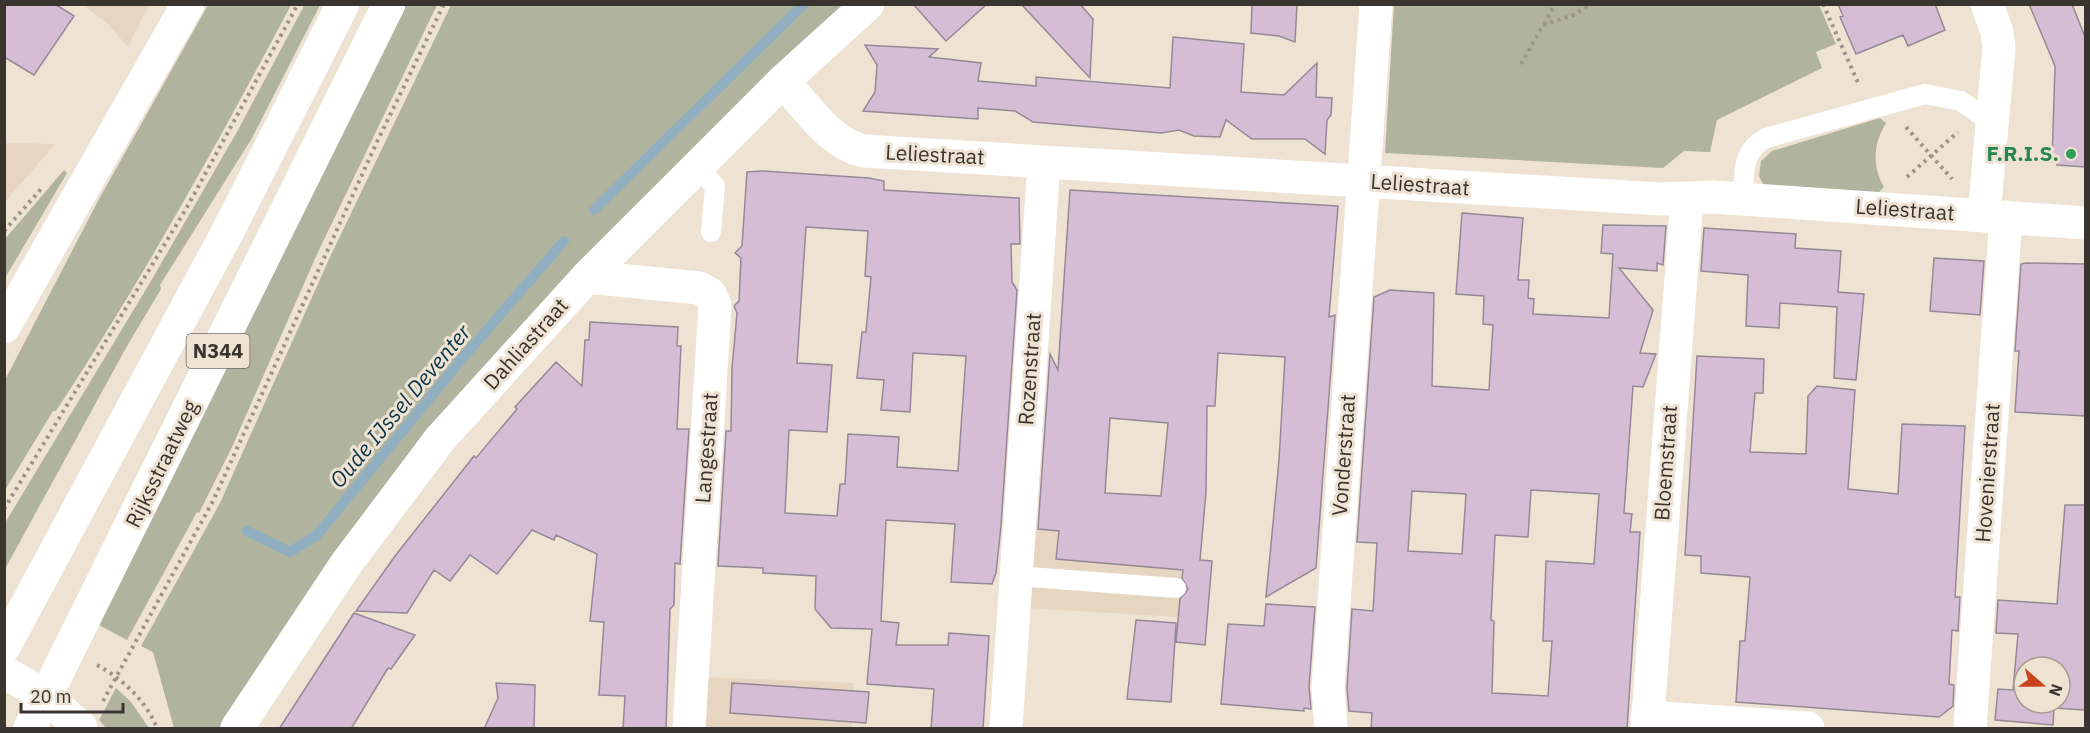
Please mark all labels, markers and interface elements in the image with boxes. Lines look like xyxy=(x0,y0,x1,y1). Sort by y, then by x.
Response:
street label: Leliestraat xyxy=(885,137,985,171)
place label: F.R.I.S. xyxy=(1986,139,2059,167)
marker: F.R.I.S. xyxy=(2064,147,2078,161)
street label: Leliestraat xyxy=(1370,167,1471,201)
street label: Leliestraat xyxy=(1855,192,1956,226)
street label: Dahliastraat xyxy=(477,291,574,395)
street label: Rozenstraat xyxy=(1011,312,1047,426)
water label: Oude IJssel Deventer xyxy=(323,317,477,493)
road number: N344 xyxy=(186,334,250,368)
street label: Langestraat xyxy=(688,392,724,504)
street label: Vonderstraat xyxy=(1325,393,1361,517)
street label: Rijksstraatweg xyxy=(118,395,204,532)
street label: Hovenierstraat xyxy=(1968,402,2006,543)
street label: Bloemstraat xyxy=(1647,404,1683,522)
north arrow xyxy=(2012,655,2072,715)
scale bar xyxy=(21,676,123,714)
text: N xyxy=(2045,681,2067,699)
text: 20 m xyxy=(30,685,72,708)

